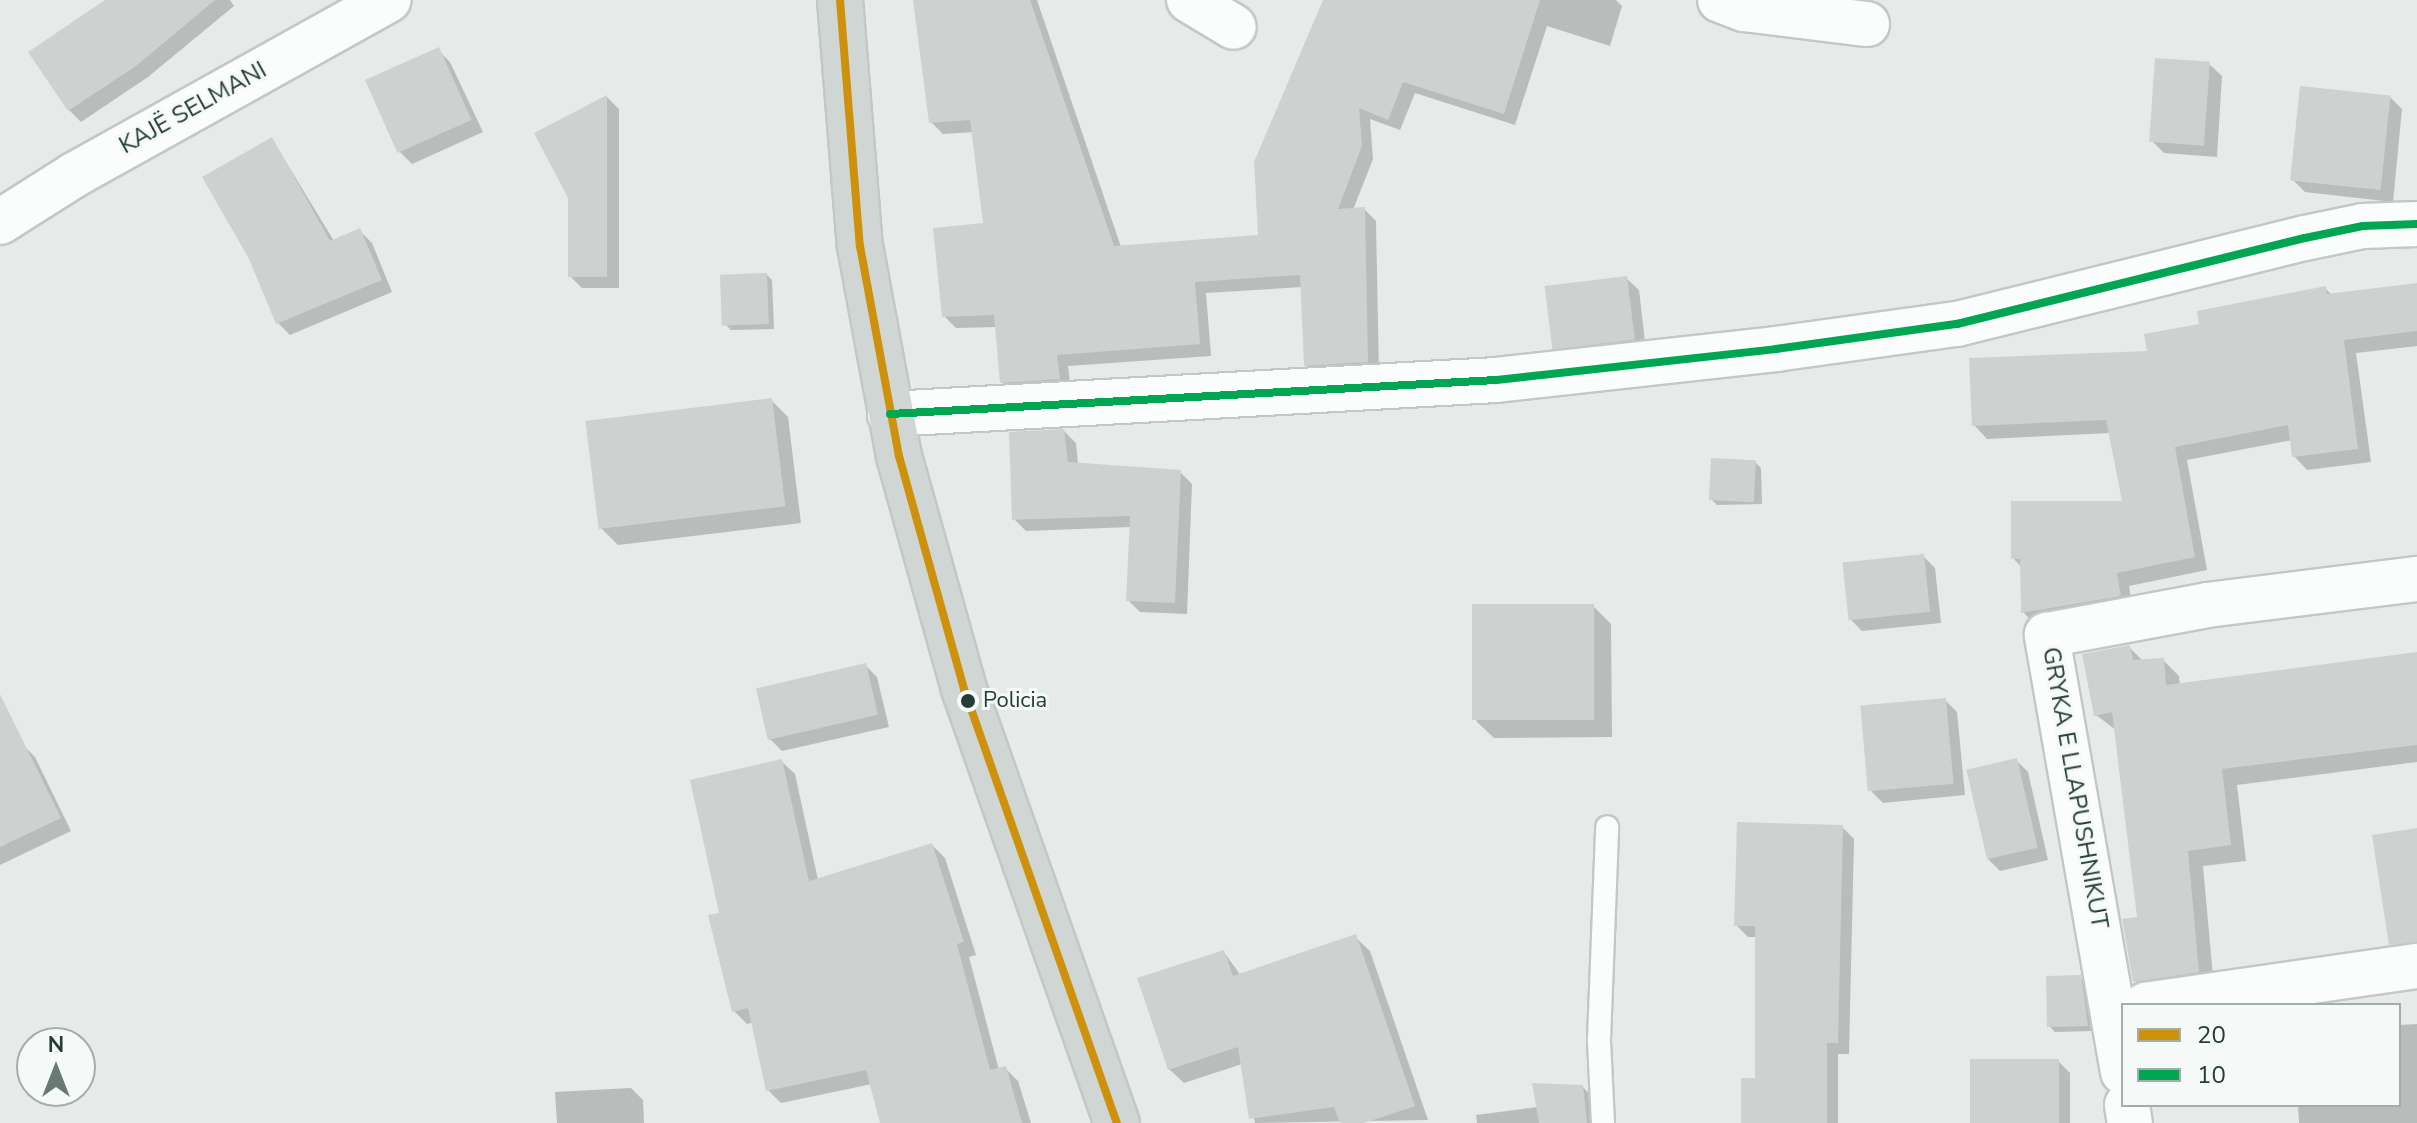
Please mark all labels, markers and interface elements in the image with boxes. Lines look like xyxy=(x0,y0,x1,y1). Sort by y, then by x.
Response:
street label: KAJË SELMANI xyxy=(114,56,272,160)
street label: GRYKA E LLAPUSHNIKUT xyxy=(2036,645,2114,931)
place label: Policia xyxy=(983,688,1047,714)
marker: Policia xyxy=(960,693,976,709)
legend xyxy=(2121,1003,2401,1107)
text: 20 xyxy=(2197,1019,2226,1051)
north arrow xyxy=(16,1027,96,1107)
text: N xyxy=(48,1030,64,1060)
text: 10 xyxy=(2197,1059,2226,1091)

